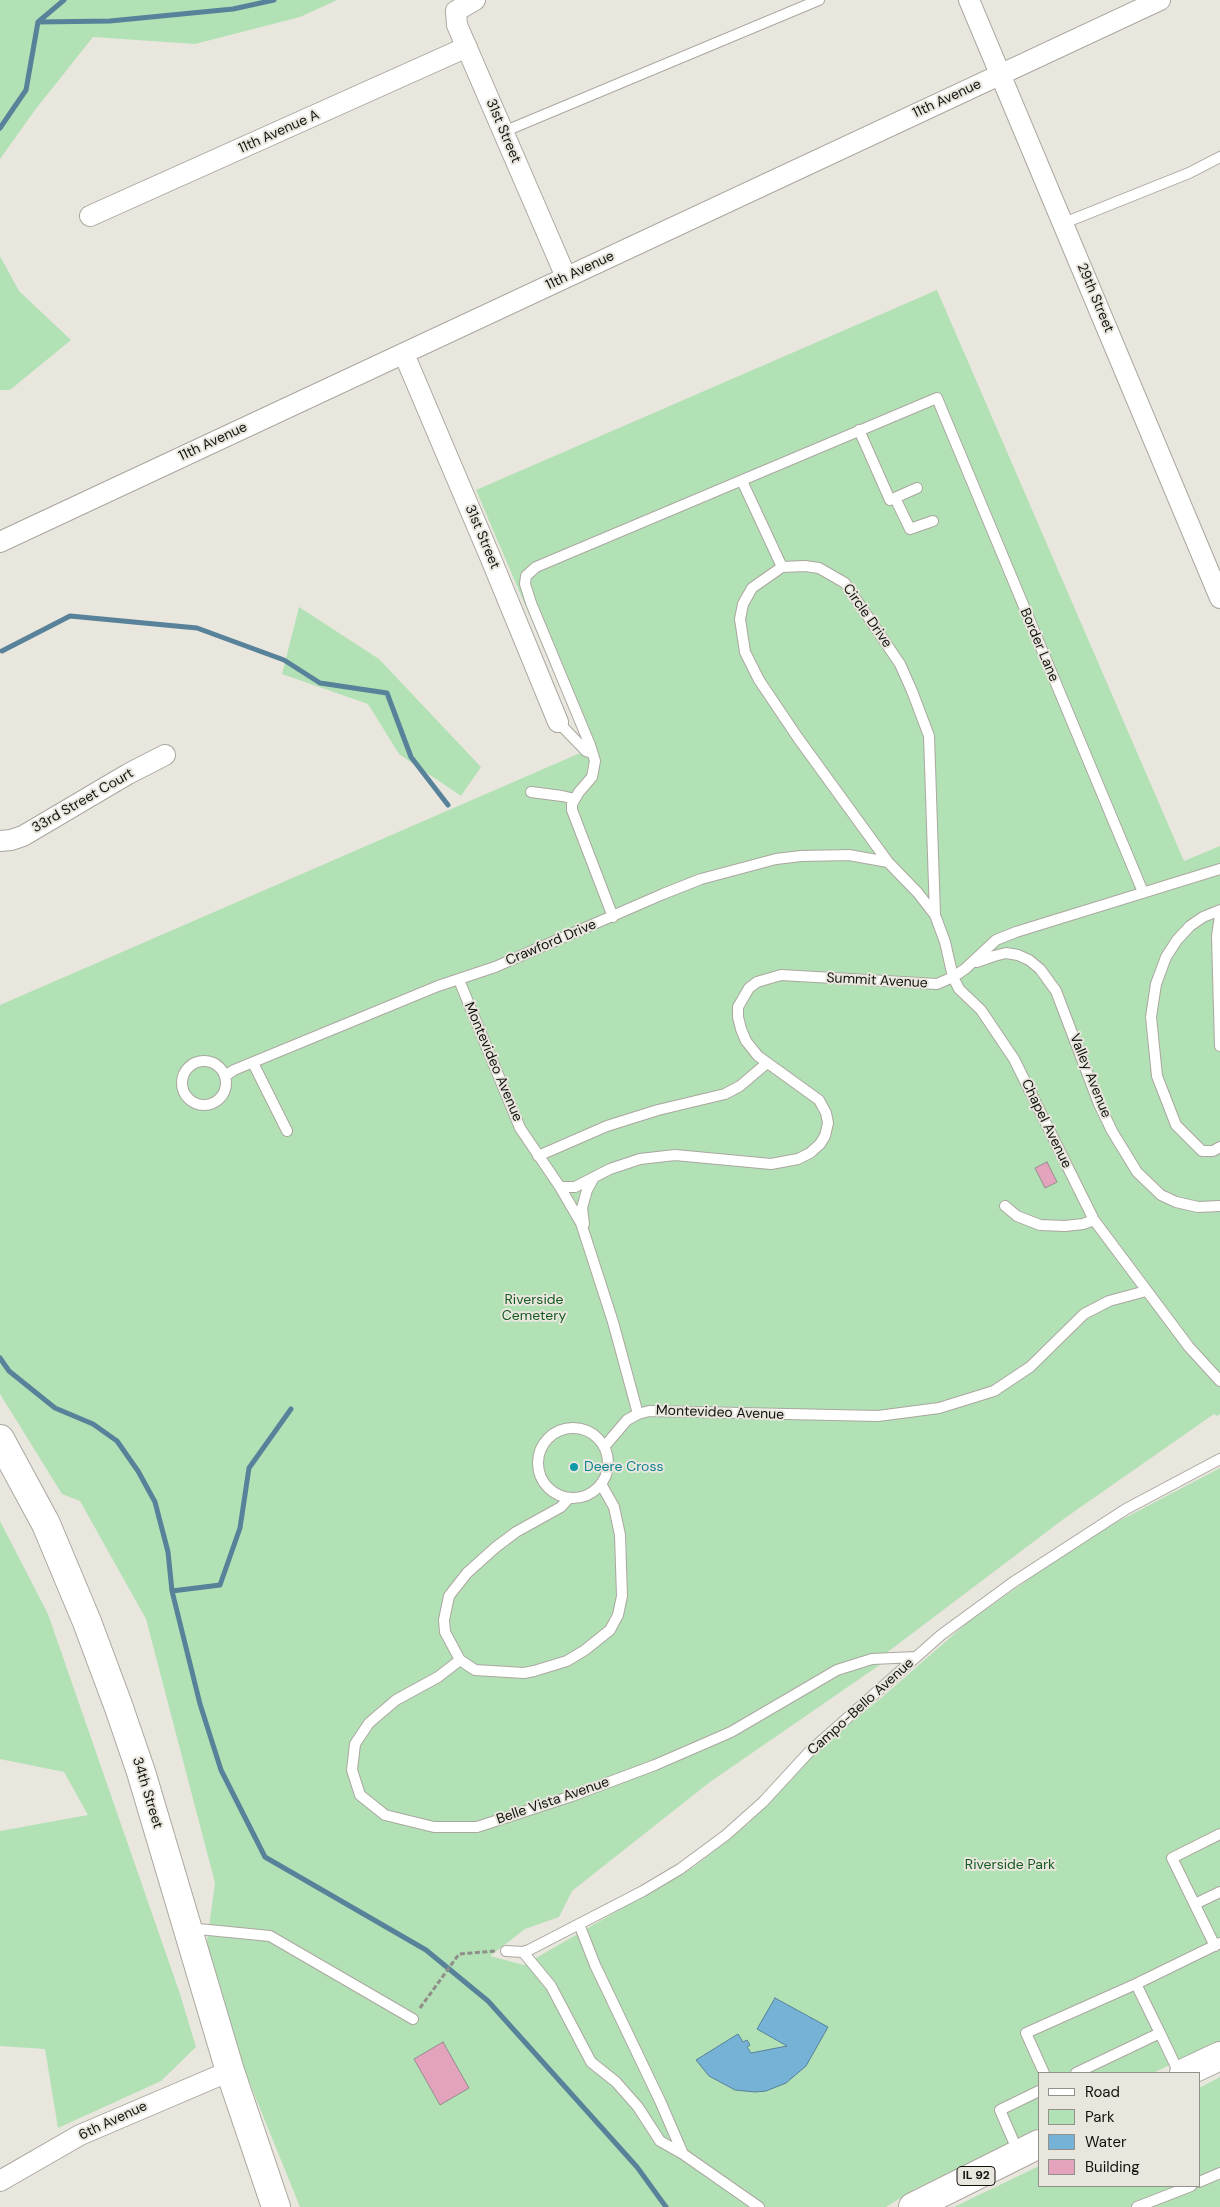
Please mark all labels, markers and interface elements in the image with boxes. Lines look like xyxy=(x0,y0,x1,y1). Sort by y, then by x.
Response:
street label: 11th Avenue xyxy=(910,76,984,122)
street label: 31st Street xyxy=(482,96,524,166)
street label: 11th Avenue A xyxy=(236,107,322,157)
street label: 11th Avenue xyxy=(543,248,617,294)
street label: 29th Street xyxy=(1073,261,1117,335)
street label: 11th Avenue xyxy=(176,419,250,465)
street label: 31st Street xyxy=(461,502,503,572)
street label: Circle Drive xyxy=(839,581,895,651)
street label: Border Lane xyxy=(1016,606,1062,684)
street label: 33rd Street Court xyxy=(29,765,137,837)
street label: Crawford Drive xyxy=(503,916,599,970)
street label: Summit Avenue xyxy=(826,970,928,992)
street label: Montevideo Avenue xyxy=(460,1000,526,1124)
street label: Valley Avenue xyxy=(1066,1032,1114,1120)
street label: Chapel Avenue xyxy=(1017,1077,1075,1171)
park label: Riverside Cemetery xyxy=(502,1292,566,1324)
street label: Montevideo Avenue xyxy=(656,1402,784,1424)
place label: Deere Cross xyxy=(584,1459,663,1475)
marker: Deere Cross xyxy=(568,1461,580,1473)
street label: Campo-Bello Avenue xyxy=(804,1655,918,1759)
street label: 34th Street xyxy=(128,1755,166,1831)
street label: Belle Vista Avenue xyxy=(494,1774,612,1828)
park label: Riverside Park xyxy=(965,1857,1055,1873)
legend xyxy=(1038,2072,1200,2187)
text: Road xyxy=(1085,2082,1120,2102)
street label: 6th Avenue xyxy=(76,2098,150,2144)
text: Park xyxy=(1085,2107,1115,2127)
text: Water xyxy=(1085,2132,1126,2152)
text: Building xyxy=(1085,2157,1140,2177)
road number: IL 92 xyxy=(957,2166,995,2186)

